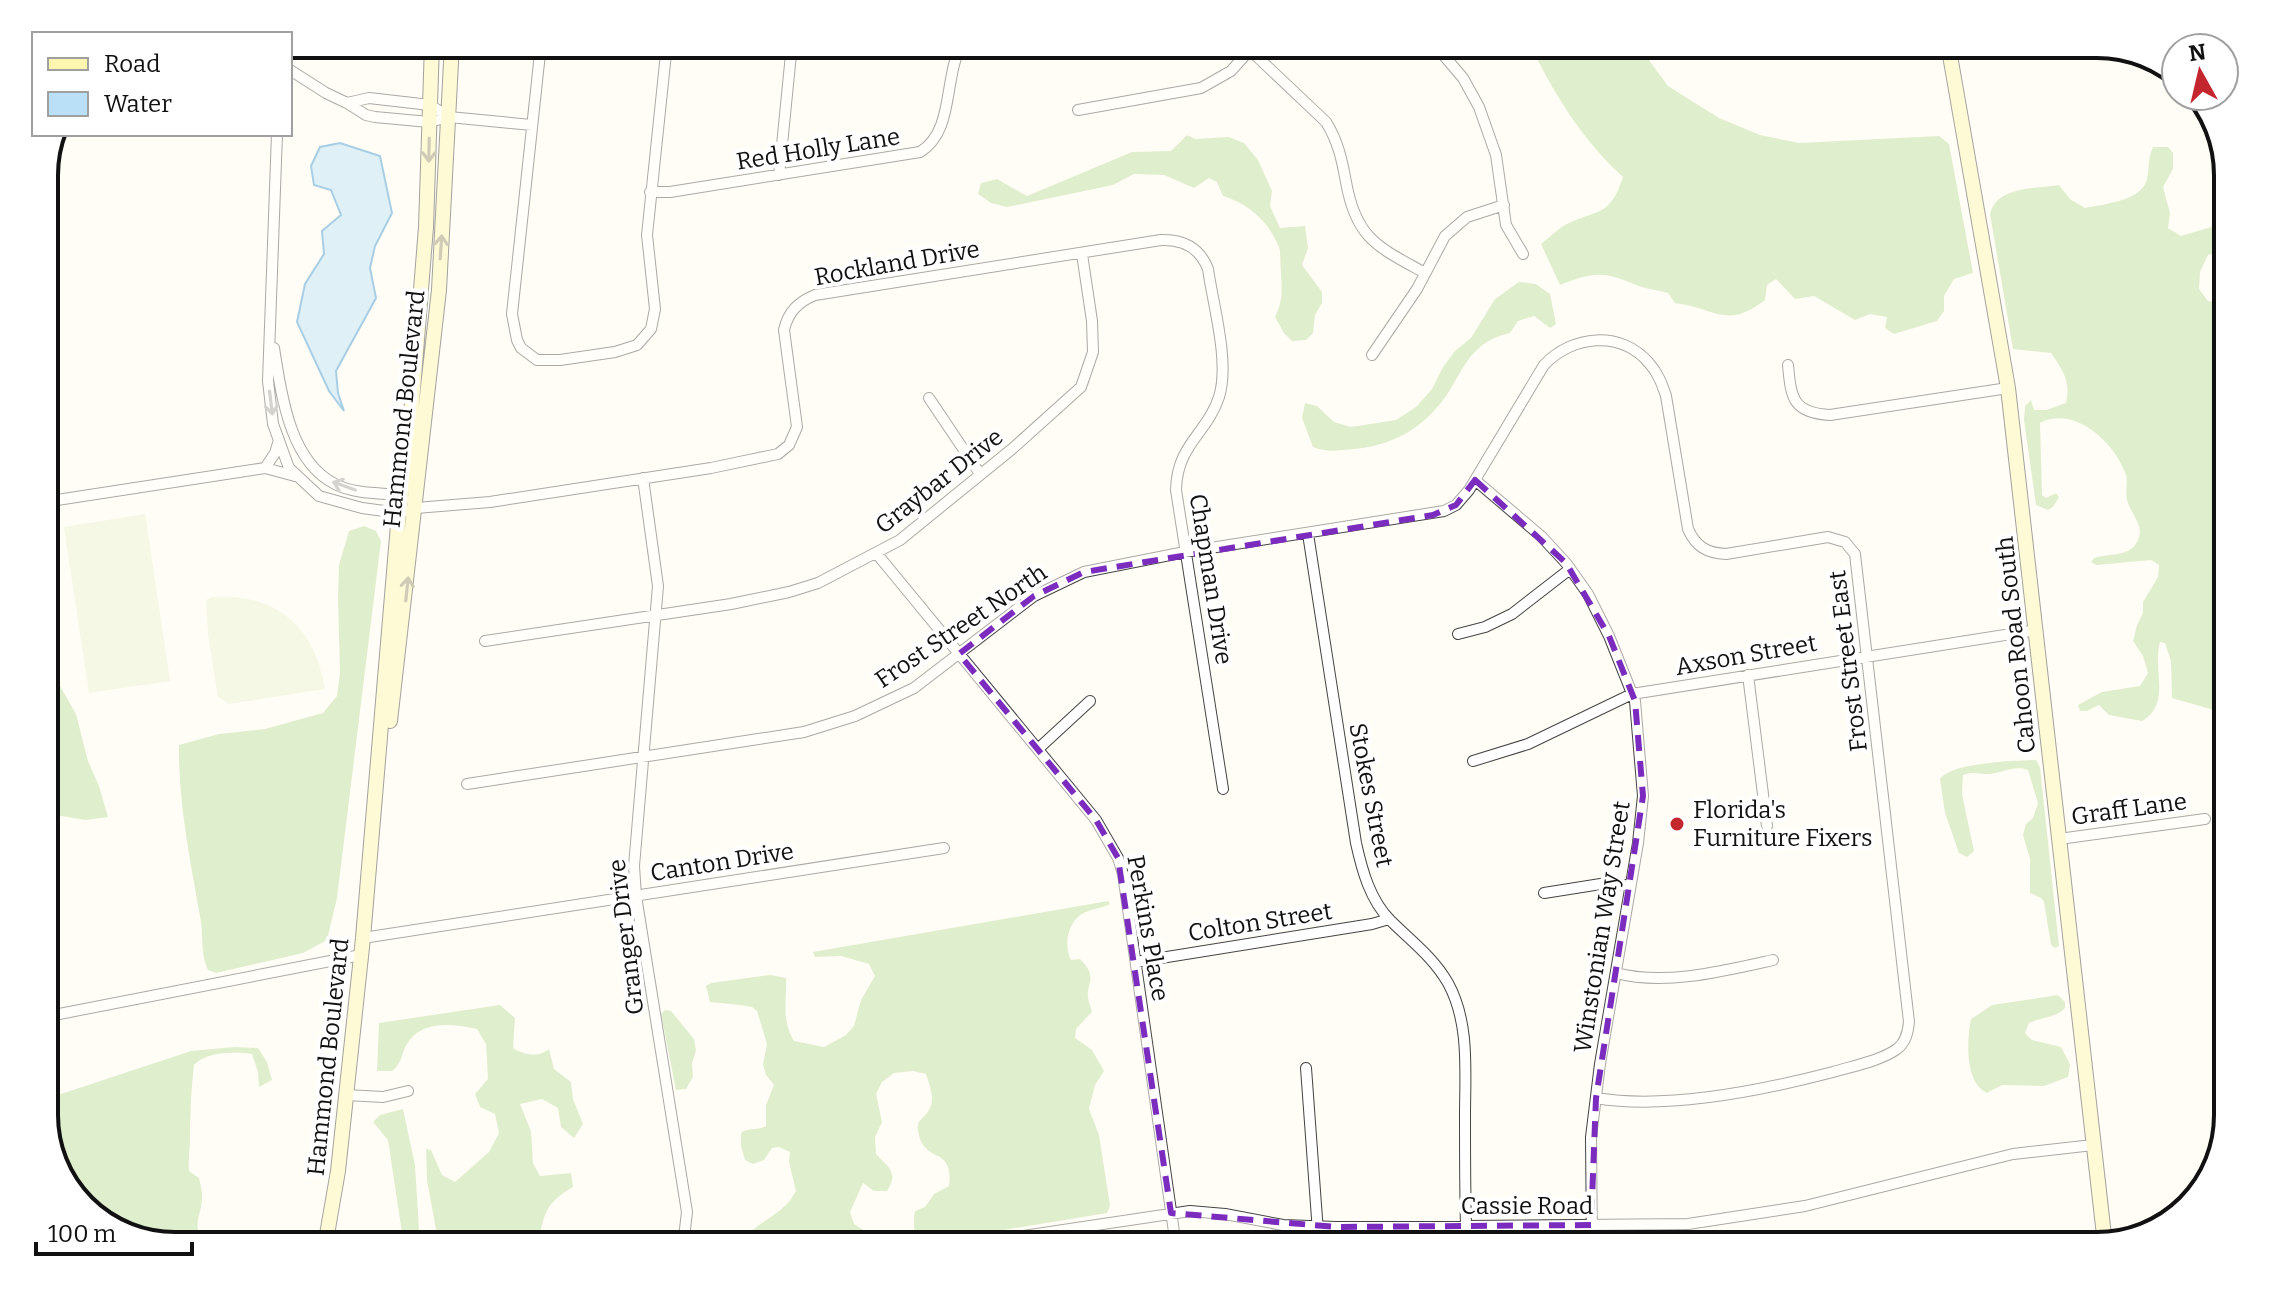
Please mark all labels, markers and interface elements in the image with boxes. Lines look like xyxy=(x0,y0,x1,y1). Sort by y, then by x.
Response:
legend xyxy=(32,32,292,136)
north arrow xyxy=(2160,32,2240,112)
text: N xyxy=(2187,38,2208,67)
text: Road xyxy=(104,50,160,78)
text: Water xyxy=(104,90,172,118)
street label: Red Holly Lane xyxy=(734,122,902,176)
one-way arrow xyxy=(421,136,437,163)
one-way arrow xyxy=(434,234,449,261)
street label: Rockland Drive xyxy=(812,235,982,291)
street label: Hammond Boulevard xyxy=(378,289,430,529)
one-way arrow xyxy=(263,389,278,416)
street label: Graybar Drive xyxy=(870,423,1008,539)
one-way arrow xyxy=(332,478,357,492)
street label: Chapman Drive xyxy=(1184,492,1238,666)
street label: Cahoon Road South xyxy=(1991,535,2041,755)
street label: Frost Street North xyxy=(870,558,1052,694)
street label: Frost Street East xyxy=(1823,569,1873,753)
one-way arrow xyxy=(399,576,414,603)
street label: Axson Street xyxy=(1673,629,1819,681)
street label: Stokes Street xyxy=(1343,721,1399,870)
street label: Graff Lane xyxy=(2070,787,2188,831)
place label: Florida's Furniture Fixers xyxy=(1693,796,1872,852)
street label: Winstonian Way Street xyxy=(1568,799,1636,1055)
marker: Florida's Furniture Fixers xyxy=(1668,815,1686,833)
street label: Canton Drive xyxy=(648,837,796,887)
street label: Perkins Place xyxy=(1121,853,1175,1003)
street label: Granger Drive xyxy=(603,858,649,1016)
street label: Colton Street xyxy=(1186,897,1334,947)
street label: Hammond Boulevard xyxy=(302,937,354,1177)
street label: Cassie Road xyxy=(1461,1192,1593,1220)
scale bar xyxy=(36,1206,192,1256)
text: 100 m xyxy=(48,1220,116,1248)

